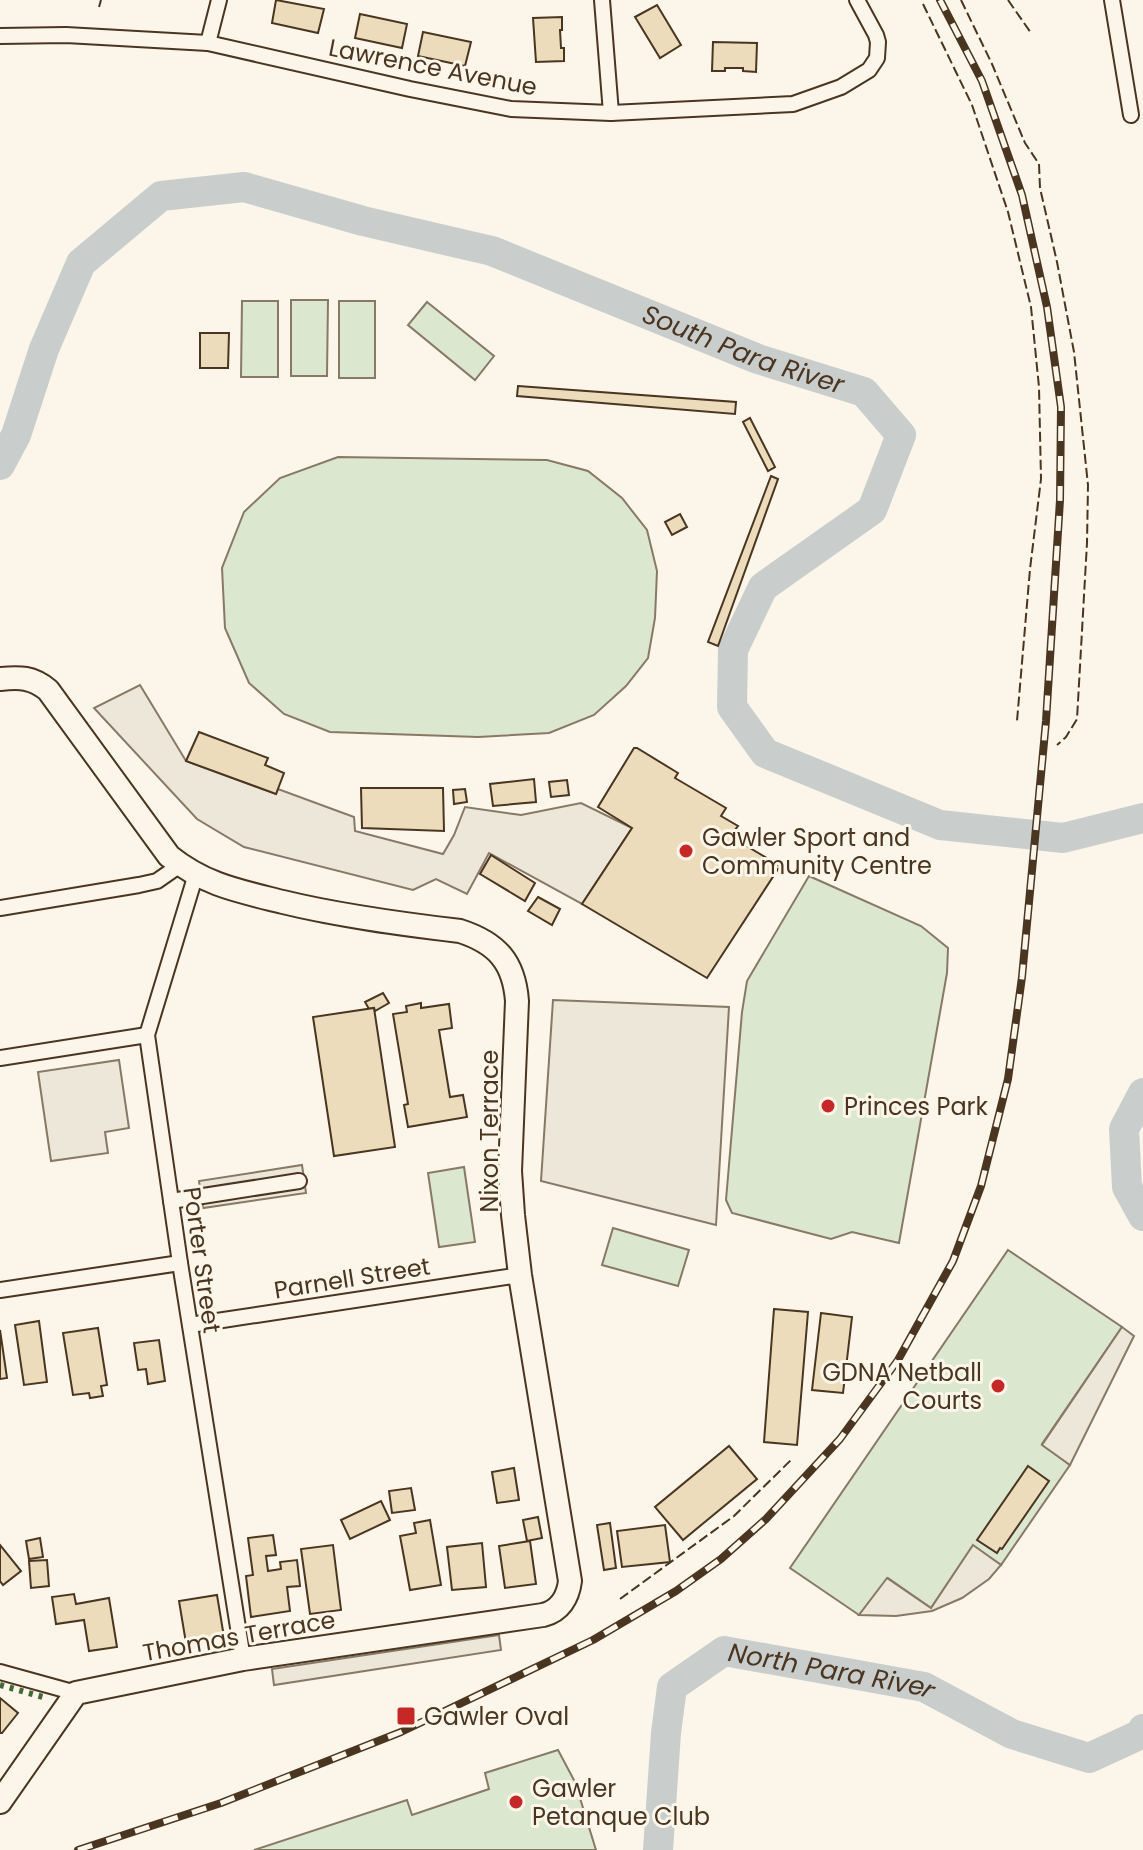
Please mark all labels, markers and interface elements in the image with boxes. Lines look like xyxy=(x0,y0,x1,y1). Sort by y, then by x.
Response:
street label: Lawrence Avenue xyxy=(326,31,540,103)
water label: South Para River xyxy=(637,296,850,403)
place label: Gawler Sport and Community Centre xyxy=(702,821,932,882)
marker: Gawler Sport and Community Centre xyxy=(677,842,695,860)
street label: Nixon Terrace xyxy=(473,1050,506,1212)
place label: Princes Park xyxy=(844,1090,989,1123)
marker: Princes Park xyxy=(819,1097,837,1115)
street label: Porter Street xyxy=(175,1185,229,1335)
street label: Parnell Street xyxy=(271,1249,433,1307)
place label: GDNA Netball Courts xyxy=(822,1356,982,1417)
marker: GDNA Netball Courts xyxy=(989,1377,1007,1395)
street label: Thomas Terrace xyxy=(140,1603,338,1669)
water label: North Para River xyxy=(725,1634,943,1708)
place label: Gawler Oval xyxy=(424,1700,569,1733)
marker: Gawler Oval xyxy=(395,1705,417,1727)
place label: Gawler Petanque Club xyxy=(532,1772,710,1833)
marker: Gawler Petanque Club xyxy=(507,1793,525,1811)

